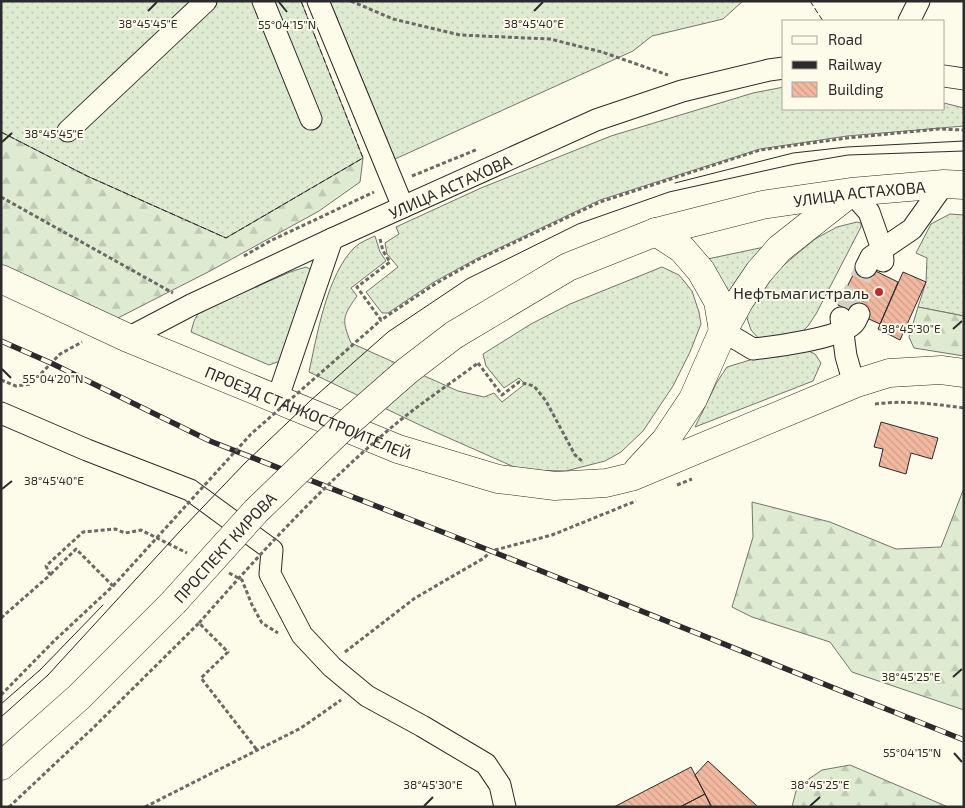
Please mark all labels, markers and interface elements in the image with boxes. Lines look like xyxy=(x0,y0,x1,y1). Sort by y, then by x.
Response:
text: 38°45'45"E xyxy=(118,16,178,30)
text: 38°45'40"E xyxy=(504,16,564,30)
text: 55°04'15"N xyxy=(258,17,316,31)
legend xyxy=(782,20,945,110)
text: Road xyxy=(828,30,863,48)
text: Railway xyxy=(828,55,882,73)
text: Building xyxy=(828,80,884,98)
text: 38°45'45"E xyxy=(24,126,84,140)
street label: УЛИЦА АСТАХОВА xyxy=(385,150,514,222)
street label: УЛИЦА АСТАХОВА xyxy=(792,176,926,210)
place label: Нефтьмагистраль xyxy=(733,283,869,302)
marker: Нефтьмагистраль xyxy=(873,286,885,298)
text: 38°45'30"E xyxy=(881,321,941,335)
street label: ПРОЕЗД СТАНКОСТРОИТЕЛЕЙ xyxy=(203,361,414,462)
text: 55°04'20"N xyxy=(23,371,83,385)
text: 38°45'40"E xyxy=(24,473,84,487)
street label: ПРОСПЕКТ КИРОВА xyxy=(169,488,280,606)
text: 38°45'25"E xyxy=(882,669,941,683)
text: 55°04'15"N xyxy=(883,745,941,759)
text: 38°45'30"E xyxy=(403,777,463,791)
text: 38°45'25"E xyxy=(791,777,850,791)

